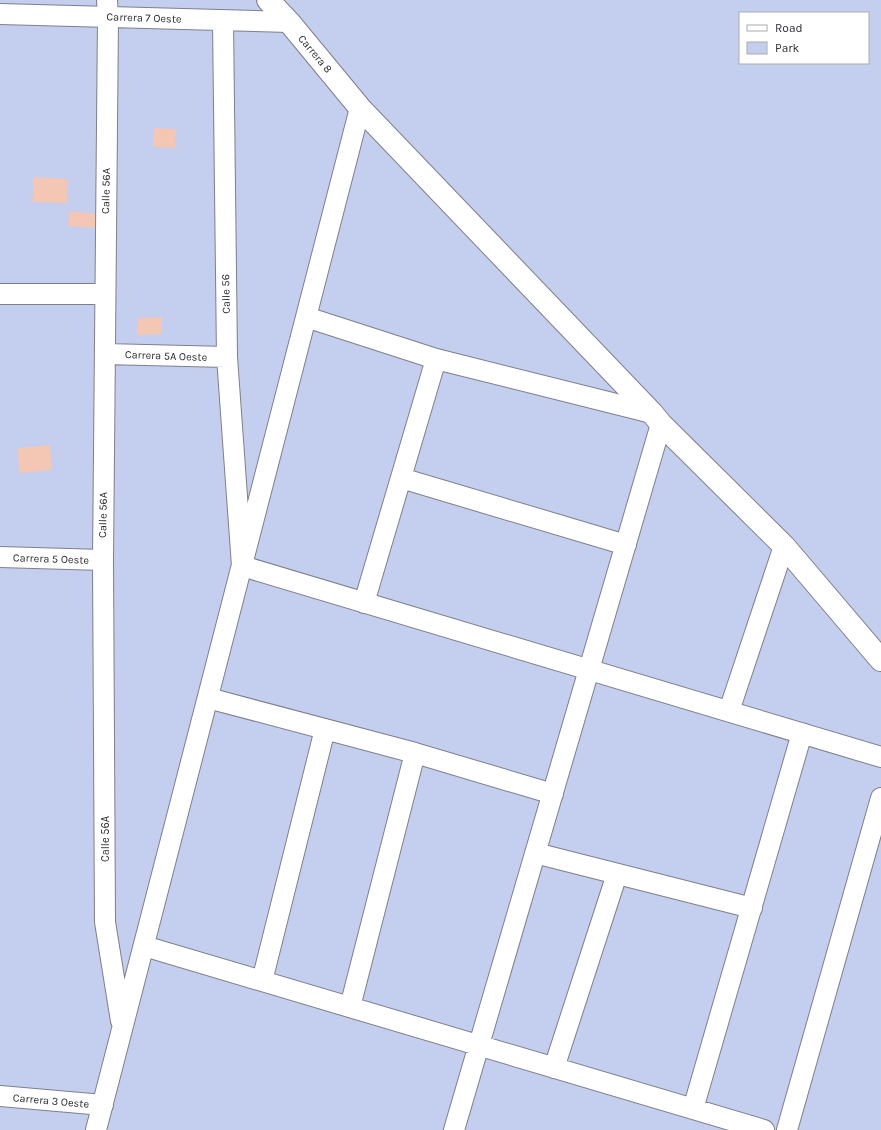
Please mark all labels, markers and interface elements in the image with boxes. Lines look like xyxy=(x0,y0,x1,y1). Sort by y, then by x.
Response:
street label: Carrera 7 Oeste xyxy=(106,10,182,26)
legend xyxy=(739,12,869,64)
text: Road xyxy=(775,21,803,35)
street label: Carrera 8 xyxy=(295,32,335,76)
text: Park xyxy=(775,41,800,55)
street label: Calle 56A xyxy=(99,167,113,214)
street label: Calle 56 xyxy=(219,274,233,314)
street label: Carrera 5A Oeste xyxy=(125,348,208,364)
street label: Calle 56A xyxy=(96,491,110,538)
street label: Carrera 5 Oeste xyxy=(13,551,90,567)
street label: Calle 56A xyxy=(99,815,112,862)
street label: Carrera 3 Oeste xyxy=(12,1091,90,1111)

